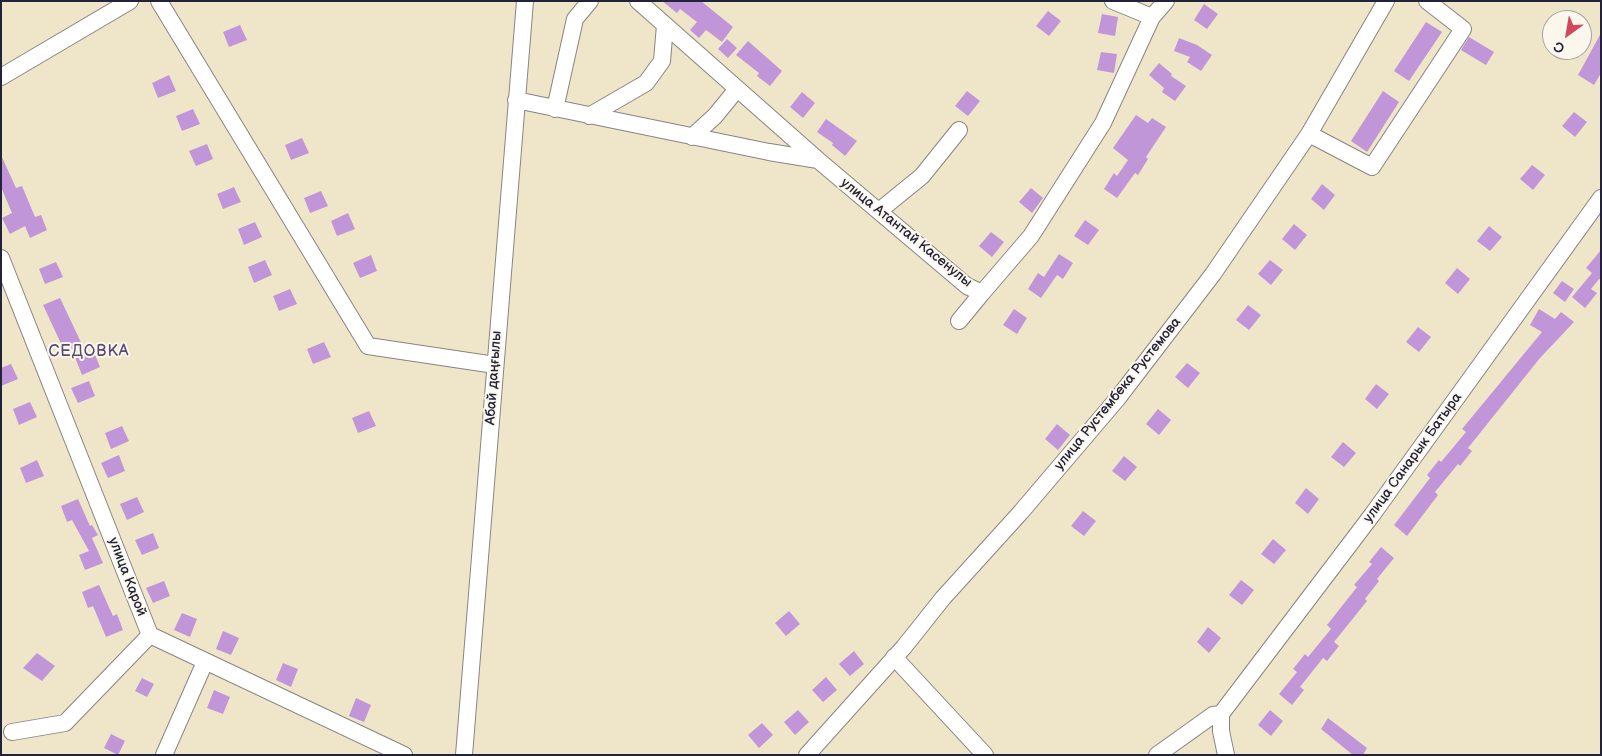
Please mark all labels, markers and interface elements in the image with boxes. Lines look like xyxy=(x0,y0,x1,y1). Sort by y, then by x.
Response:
north arrow xyxy=(1542,10,1592,60)
text: С xyxy=(1551,38,1568,57)
street label: улица Атантай Касенулы xyxy=(837,175,975,291)
street label: улица Рустембека Рустемова xyxy=(1051,314,1185,474)
street label: Абай даңғылы xyxy=(482,330,506,426)
district label: СЕДОВКА xyxy=(48,342,130,362)
street label: улица Санарык Батыра xyxy=(1360,390,1466,526)
street label: улица Карой xyxy=(104,535,150,619)

